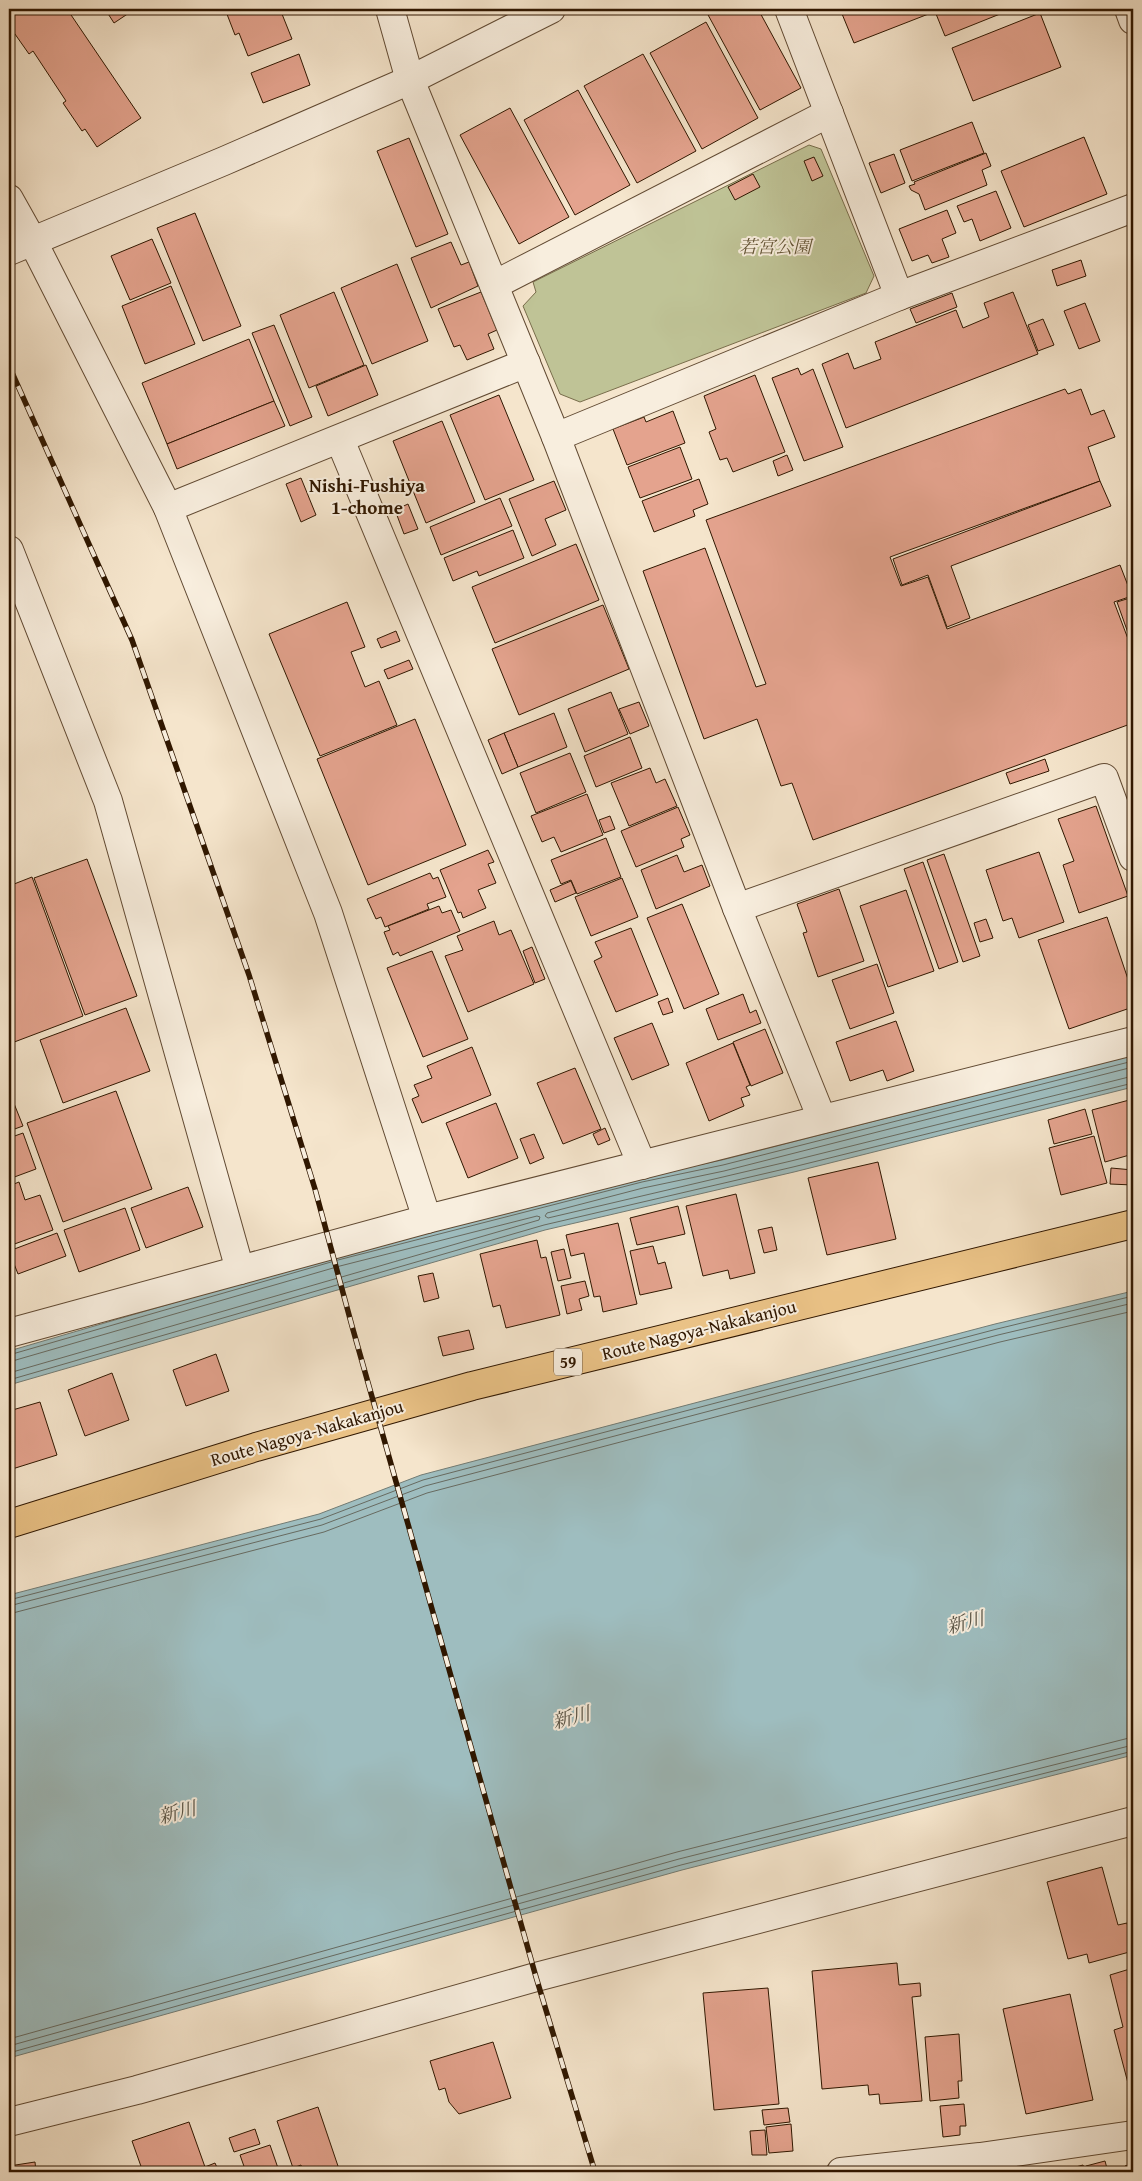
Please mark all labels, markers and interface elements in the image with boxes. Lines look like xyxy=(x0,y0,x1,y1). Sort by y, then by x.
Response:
park label: 若宮公園 xyxy=(739,233,814,260)
district label: Nishi-Fushiya 1-chome xyxy=(309,471,425,521)
street label: Route Nagoya-Nakakanjou xyxy=(599,1292,799,1367)
road number: 59 xyxy=(554,1348,582,1375)
street label: Route Nagoya-Nakakanjou xyxy=(207,1392,407,1473)
water label: 新川 xyxy=(943,1603,989,1640)
water label: 新川 xyxy=(549,1698,595,1735)
water label: 新川 xyxy=(155,1793,201,1830)

